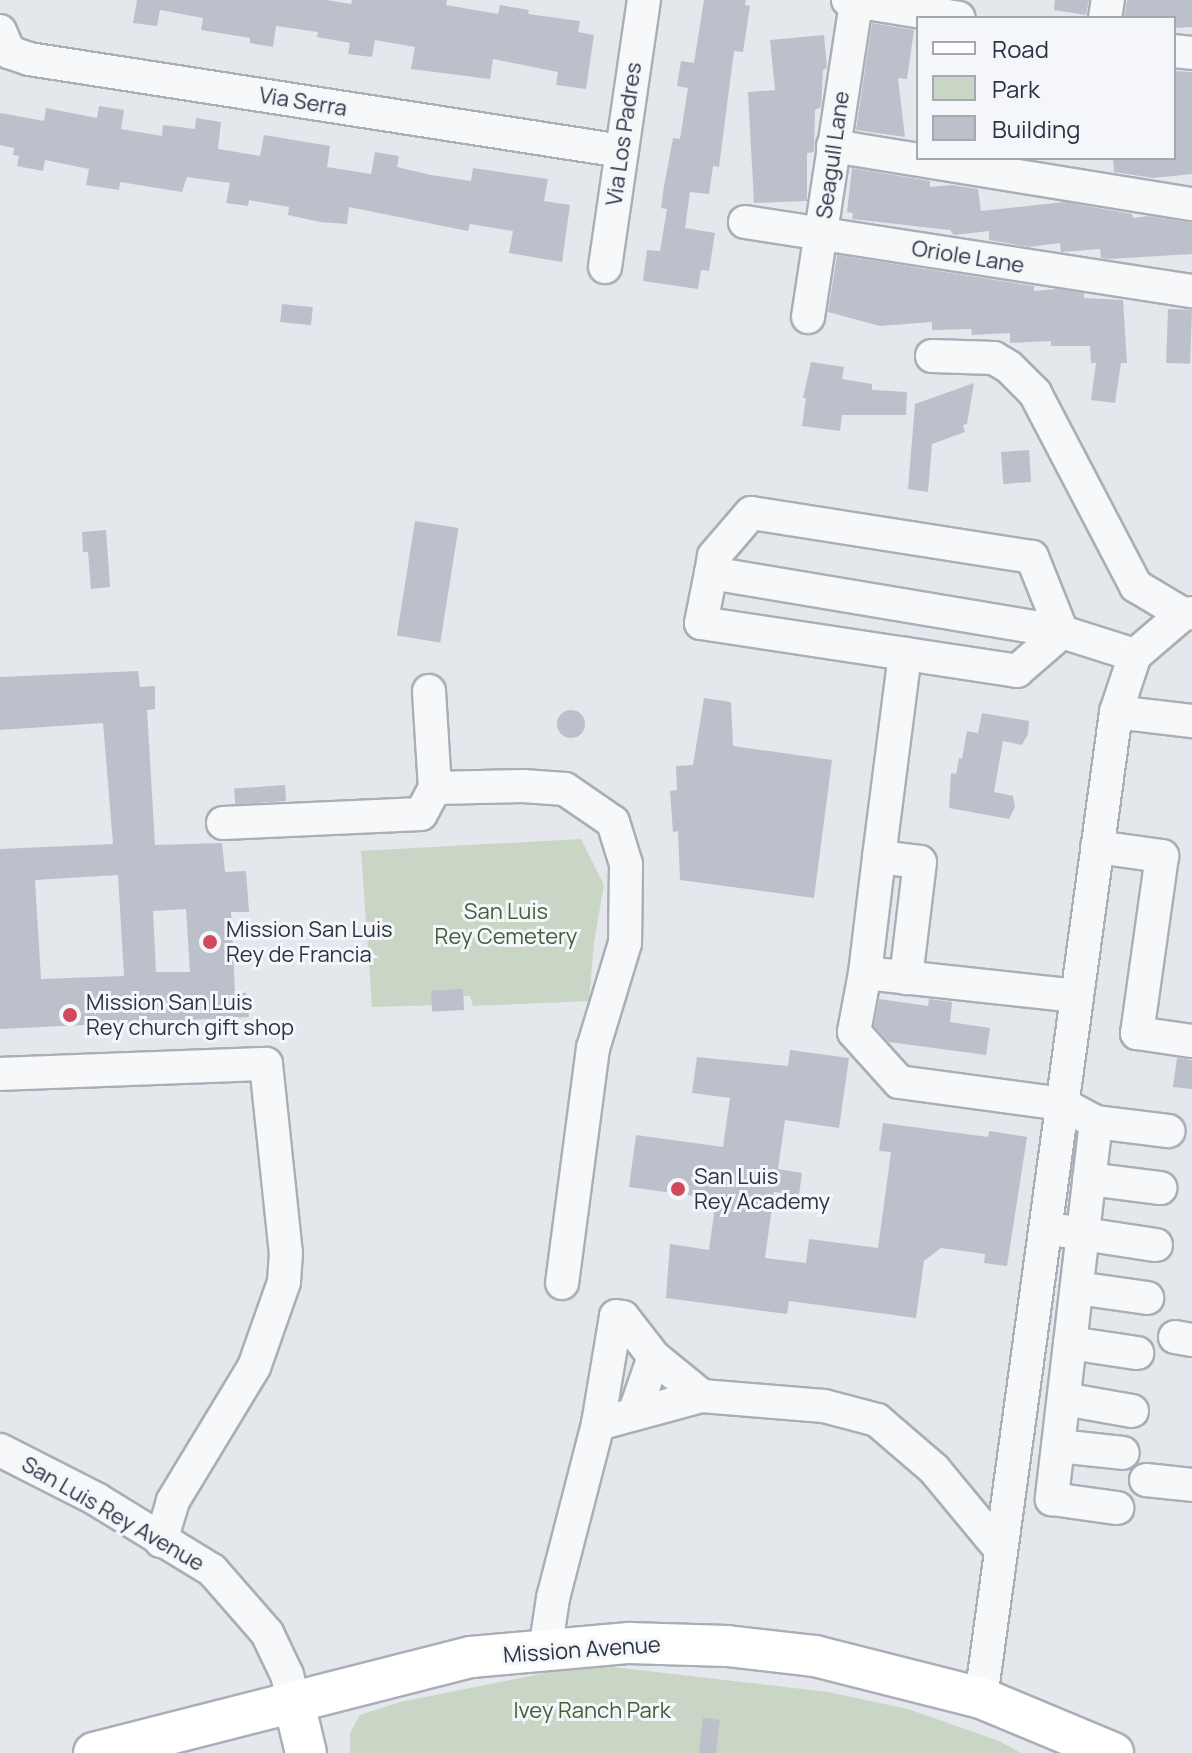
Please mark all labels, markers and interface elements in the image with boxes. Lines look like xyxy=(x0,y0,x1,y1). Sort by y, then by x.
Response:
legend xyxy=(916,16,1176,160)
text: Road xyxy=(992,32,1049,65)
street label: Via Los Padres xyxy=(601,60,647,208)
text: Park xyxy=(992,72,1040,105)
street label: Via Serra xyxy=(257,82,349,122)
street label: Seagull Lane xyxy=(811,90,855,220)
text: Building xyxy=(992,112,1080,145)
street label: Oriole Lane xyxy=(910,235,1026,279)
park label: San Luis Rey Cemetery xyxy=(435,898,577,950)
place label: Mission San Luis Rey de Francia xyxy=(226,916,393,968)
marker: Mission San Luis Rey de Francia xyxy=(201,933,219,951)
place label: Mission San Luis Rey church gift shop xyxy=(86,989,294,1040)
marker: Mission San Luis Rey church gift shop xyxy=(61,1006,79,1024)
place label: San Luis Rey Academy xyxy=(694,1163,830,1214)
marker: San Luis Rey Academy xyxy=(669,1180,687,1198)
street label: San Luis Rey Avenue xyxy=(17,1451,209,1577)
street label: Mission Avenue xyxy=(502,1631,662,1669)
park label: Ivey Ranch Park xyxy=(513,1698,671,1724)

